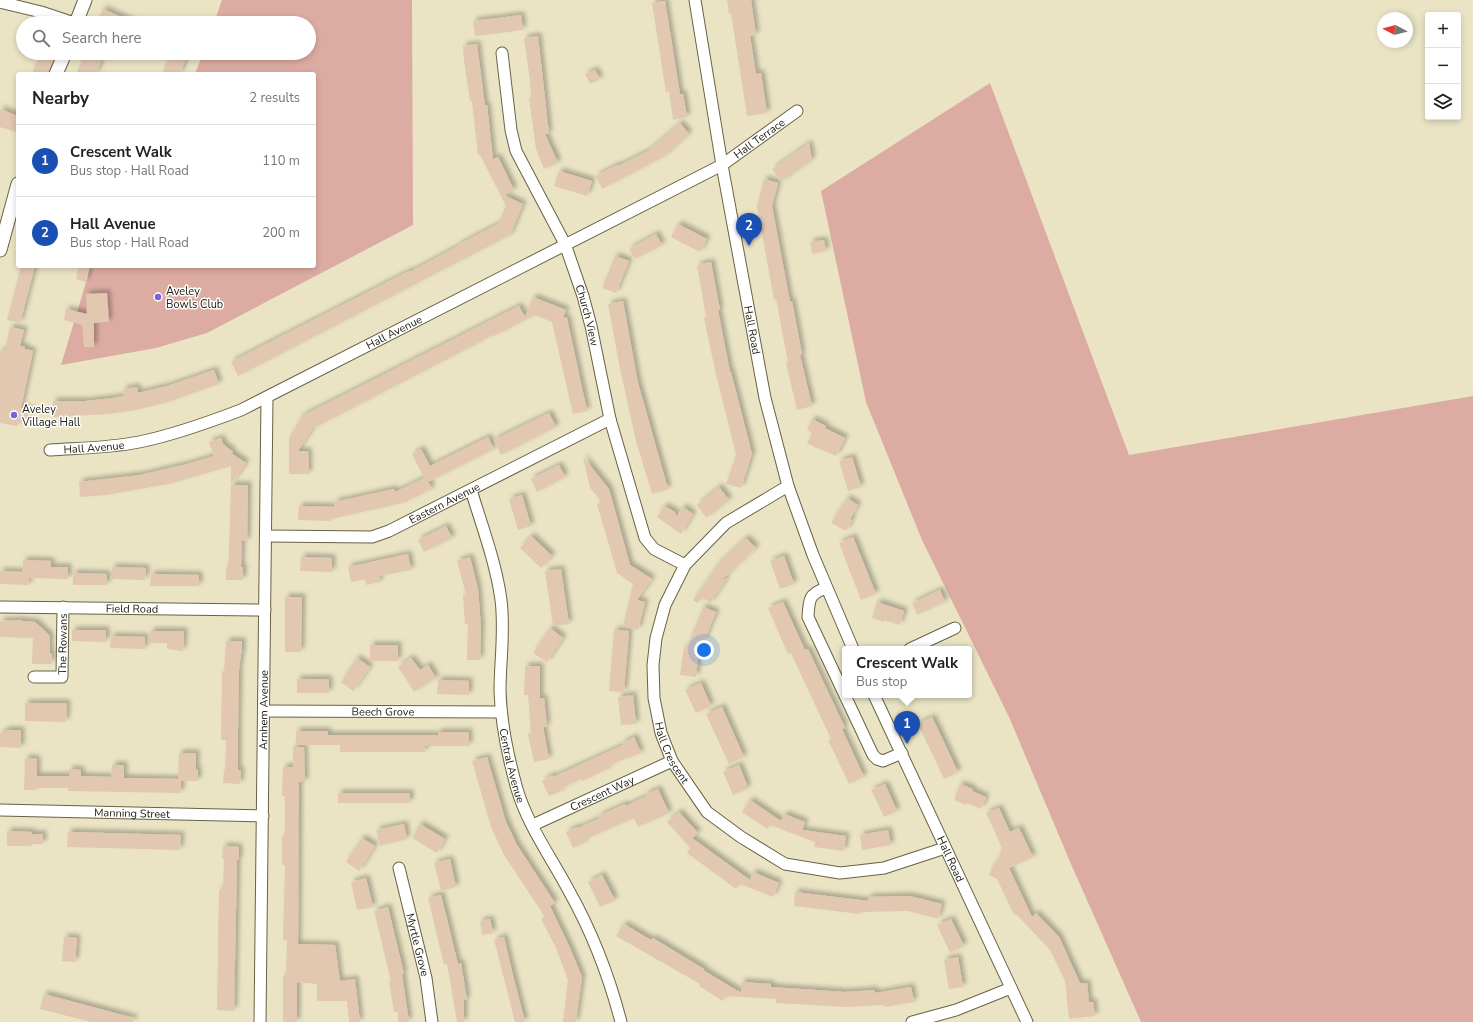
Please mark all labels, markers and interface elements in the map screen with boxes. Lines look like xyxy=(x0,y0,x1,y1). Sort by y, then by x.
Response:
north arrow xyxy=(1377,12,1413,48)
map controls xyxy=(1425,12,1461,120)
button: + xyxy=(1425,12,1461,48)
search box xyxy=(16,16,316,60)
icon: search xyxy=(30,27,52,49)
text: Search here xyxy=(62,28,142,48)
button: − xyxy=(1425,48,1461,84)
button: layers xyxy=(1425,84,1461,120)
text: Nearby xyxy=(32,87,89,110)
text: 2 results xyxy=(249,89,300,107)
street label: Hall Terrace xyxy=(730,115,788,162)
text: Crescent Walk xyxy=(70,142,172,162)
text: 1 xyxy=(41,152,49,170)
text: 110 m xyxy=(262,152,300,170)
text: Bus stop · Hall Road xyxy=(70,162,189,180)
pin: 2 xyxy=(736,213,762,246)
text: Hall Avenue xyxy=(70,214,156,234)
text: 2 xyxy=(41,224,49,242)
text: 200 m xyxy=(262,224,300,242)
text: Bus stop · Hall Road xyxy=(70,234,189,252)
street label: Church View xyxy=(572,282,602,347)
place label: Aveley Bowls Club xyxy=(166,284,223,312)
marker: Aveley Bowls Club xyxy=(153,292,163,302)
street label: Hall Road xyxy=(741,304,764,356)
street label: Hall Avenue xyxy=(363,312,425,353)
place label: Aveley Village Hall xyxy=(21,402,81,430)
marker: Aveley Village Hall xyxy=(9,410,19,420)
street label: Hall Avenue xyxy=(63,437,125,457)
street label: Eastern Avenue xyxy=(406,479,482,527)
street label: Field Road xyxy=(106,601,158,616)
street label: The Rowans xyxy=(55,613,70,675)
your location xyxy=(694,640,714,660)
popup xyxy=(842,646,972,698)
text: Crescent Walk xyxy=(856,653,958,673)
street label: Arnhem Avenue xyxy=(256,670,271,750)
text: Bus stop xyxy=(856,673,907,691)
street label: Beech Grove xyxy=(352,704,415,719)
pin: 1 xyxy=(894,711,920,744)
street label: Hall Crescent xyxy=(651,721,693,787)
street label: Central Avenue xyxy=(496,727,529,805)
street label: Crescent Way xyxy=(567,772,637,814)
street label: Manning Street xyxy=(94,805,170,821)
street label: Hall Road xyxy=(933,833,968,884)
street label: Myrtle Grove xyxy=(403,912,433,978)

